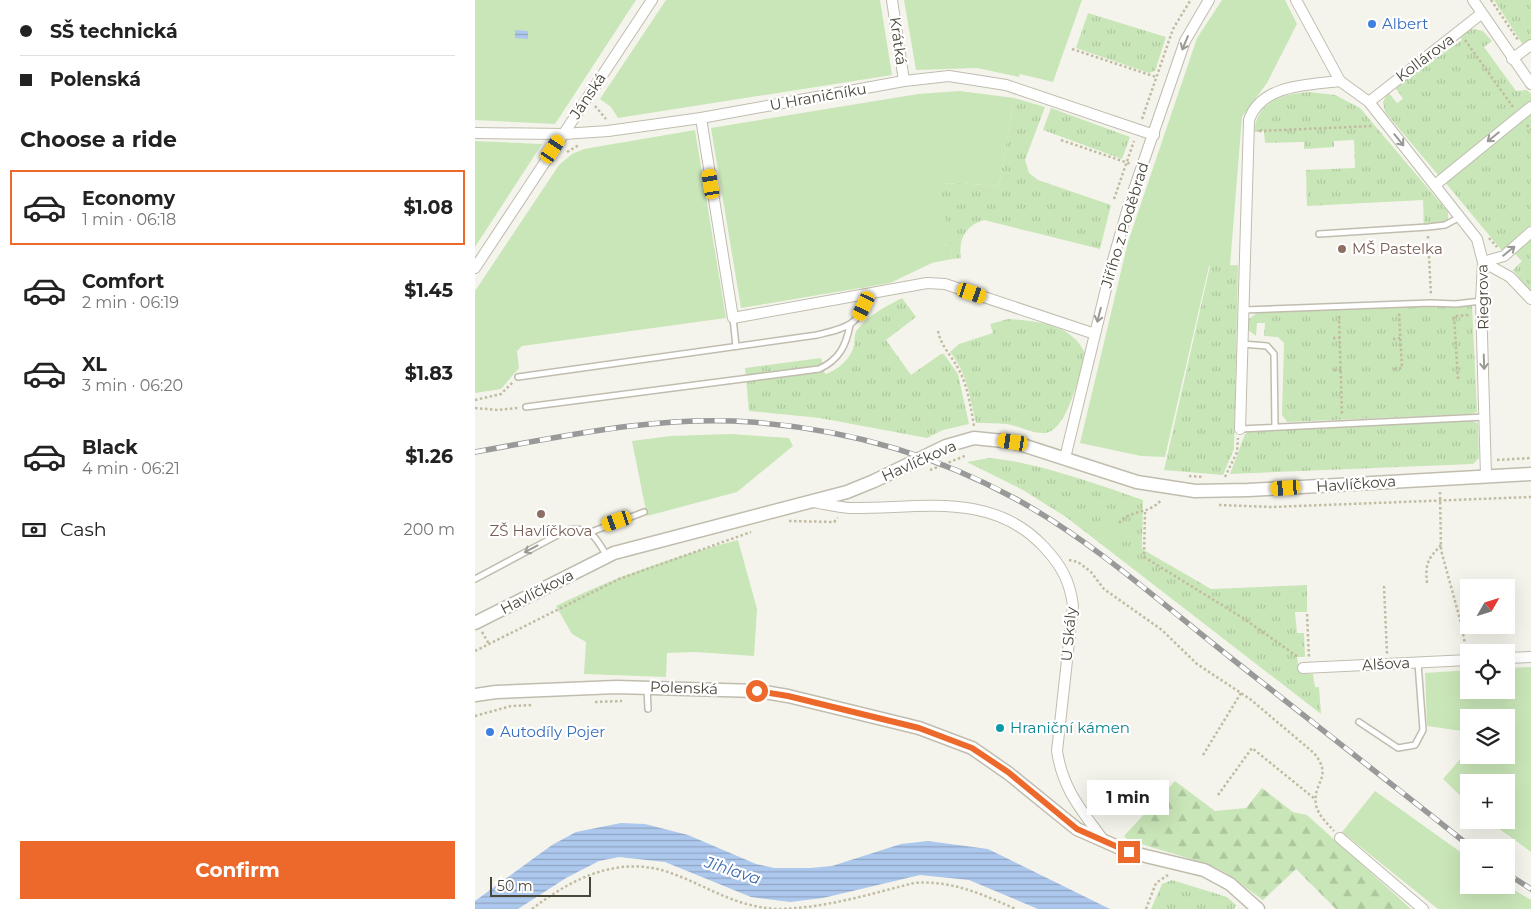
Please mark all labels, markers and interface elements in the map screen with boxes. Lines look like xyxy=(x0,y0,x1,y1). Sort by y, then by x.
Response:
place label: Albert xyxy=(1382,14,1428,33)
street label: Krátká xyxy=(886,16,911,66)
marker: Albert xyxy=(1366,18,1378,30)
text: SŠ technická xyxy=(50,20,178,43)
street label: Kollárova xyxy=(1392,29,1458,86)
one-way arrow xyxy=(1180,35,1189,50)
text: Polenská xyxy=(50,68,141,91)
street label: Jánská xyxy=(565,69,610,123)
street label: U Hraničníku xyxy=(768,79,868,114)
text: Choose a ride xyxy=(20,126,177,153)
car xyxy=(538,132,567,166)
one-way arrow xyxy=(1487,132,1500,143)
one-way arrow xyxy=(1393,134,1404,147)
street label: Jiřího z Poděbrad xyxy=(1096,160,1153,291)
car xyxy=(701,168,720,200)
icon: car xyxy=(22,185,67,230)
text: Economy xyxy=(82,187,175,210)
text: $1.08 xyxy=(403,196,453,219)
text: 1 min · 06:18 xyxy=(82,210,176,229)
place label: MŠ Pastelka xyxy=(1352,239,1443,258)
marker: MŠ Pastelka xyxy=(1336,243,1348,255)
one-way arrow xyxy=(1502,246,1515,257)
street label: Riegrova xyxy=(1472,264,1493,330)
icon: car xyxy=(22,268,67,313)
text: Comfort xyxy=(82,270,164,293)
text: $1.45 xyxy=(404,279,453,302)
car xyxy=(955,281,988,305)
car xyxy=(850,289,877,323)
text: 2 min · 06:19 xyxy=(82,293,179,312)
one-way arrow xyxy=(1094,307,1103,323)
icon: car xyxy=(22,351,67,396)
text: XL xyxy=(82,353,107,376)
one-way arrow xyxy=(1479,354,1489,370)
text: $1.83 xyxy=(405,362,453,385)
text: 3 min · 06:20 xyxy=(82,376,183,395)
car xyxy=(997,432,1028,452)
icon: car xyxy=(22,434,67,479)
text: Black xyxy=(82,436,138,459)
street label: Havlíčkova xyxy=(878,436,959,485)
text: $1.26 xyxy=(405,445,453,468)
text: 4 min · 06:21 xyxy=(82,459,180,478)
street label: Havlíčkova xyxy=(1315,471,1397,496)
car xyxy=(1270,479,1301,497)
marker: ZŠ Havlíčkova xyxy=(535,508,547,520)
car xyxy=(600,509,633,533)
icon: cash xyxy=(20,516,48,544)
text: Cash xyxy=(60,518,107,541)
text: 200 m xyxy=(404,520,455,539)
place label: ZŠ Havlíčkova xyxy=(490,521,592,540)
one-way arrow xyxy=(523,544,538,554)
street label: Havlíčkova xyxy=(497,565,577,618)
north arrow xyxy=(1460,579,1515,634)
map controls xyxy=(1460,579,1515,894)
street label: U Skály xyxy=(1057,605,1080,662)
button: locate xyxy=(1460,644,1515,699)
street label: Alšova xyxy=(1362,653,1410,674)
street label: Polenská xyxy=(650,677,718,698)
route start xyxy=(746,680,768,702)
button: layers xyxy=(1460,709,1515,764)
place label: Hraniční kámen xyxy=(1010,718,1130,737)
place label: Autodíly Pojer xyxy=(500,722,605,741)
marker: Hraniční kámen xyxy=(994,722,1006,734)
marker: Autodíly Pojer xyxy=(484,726,496,738)
button: + xyxy=(1460,774,1515,829)
callout: 1 min xyxy=(1088,780,1170,814)
text: 1 min xyxy=(1106,788,1150,807)
button: − xyxy=(1460,839,1515,894)
button: Confirm xyxy=(20,841,455,899)
route end xyxy=(1118,841,1140,863)
water label: Jihlava xyxy=(702,852,763,888)
scale bar xyxy=(490,874,591,897)
text: 50 m xyxy=(497,877,533,895)

